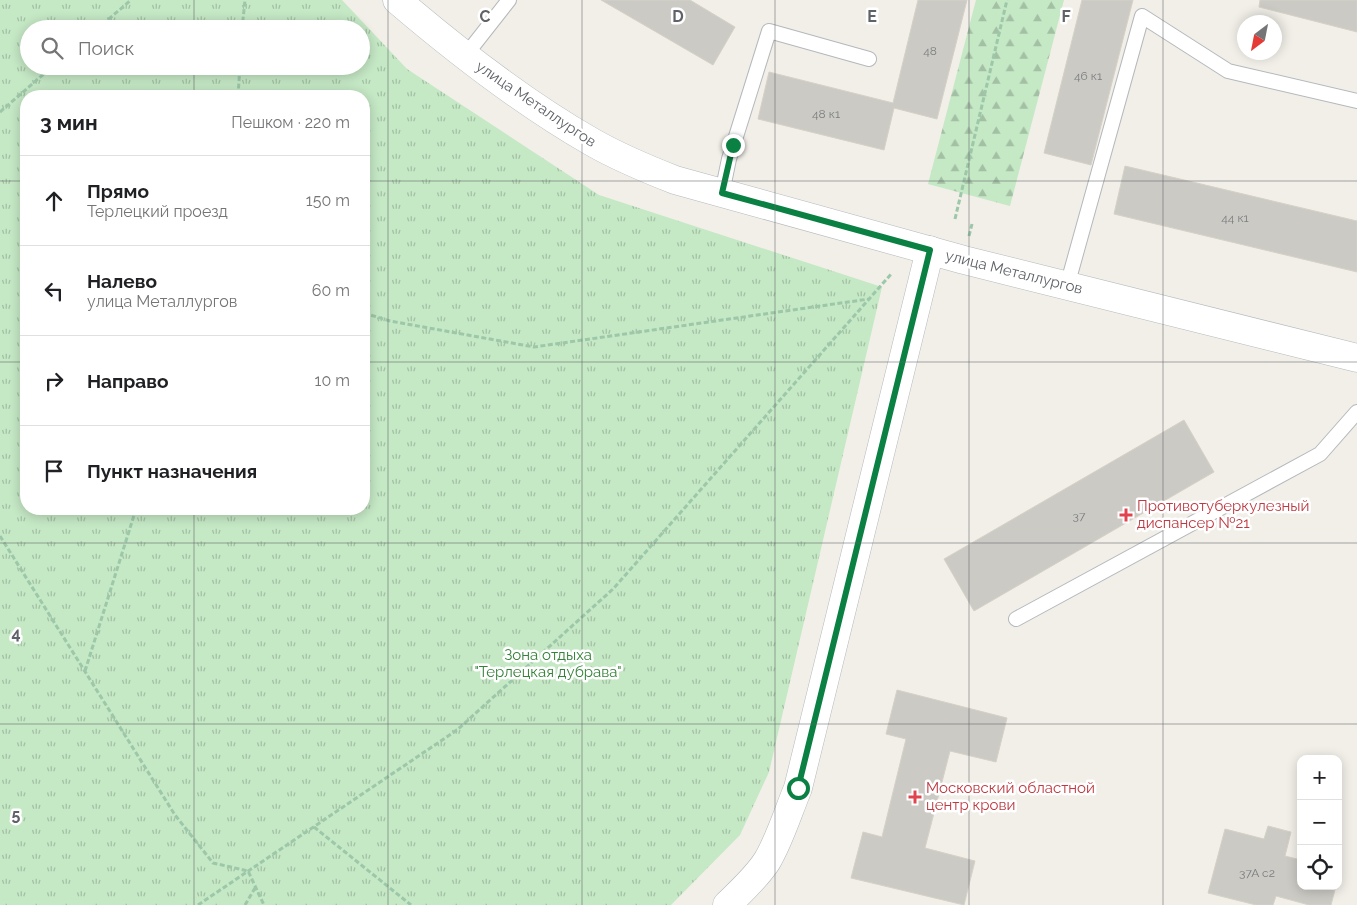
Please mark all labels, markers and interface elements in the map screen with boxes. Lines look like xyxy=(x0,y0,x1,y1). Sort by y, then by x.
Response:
text: C xyxy=(480,7,491,26)
text: D xyxy=(672,7,684,26)
text: E xyxy=(867,7,877,26)
text: F xyxy=(1061,7,1071,26)
north arrow xyxy=(1237,15,1282,60)
search box xyxy=(20,20,370,75)
icon: search xyxy=(38,34,66,62)
text: Поиск xyxy=(78,37,134,59)
house number: 48 xyxy=(923,44,937,58)
street label: улица Металлургов xyxy=(473,57,599,151)
house number: 46 к1 xyxy=(1074,69,1102,83)
house number: 48 к1 xyxy=(812,107,840,121)
text: 3 мин xyxy=(40,110,98,135)
text: Пешком · 220 m xyxy=(231,113,350,132)
route end xyxy=(722,134,745,157)
text: Прямо xyxy=(87,180,149,202)
icon: ahead xyxy=(40,187,68,215)
text: 150 m xyxy=(306,191,350,210)
text: Терлецкий проезд xyxy=(87,202,228,221)
house number: 44 к1 xyxy=(1221,211,1249,225)
street label: улица Металлургов xyxy=(943,246,1085,298)
text: Налево xyxy=(87,270,157,292)
icon: left xyxy=(40,277,68,305)
text: 60 m xyxy=(312,281,350,300)
text: улица Металлургов xyxy=(87,292,237,311)
icon: right xyxy=(40,367,68,395)
text: Направо xyxy=(87,370,168,392)
text: 10 m xyxy=(315,371,350,390)
icon: arrive xyxy=(40,457,68,485)
text: Пункт назначения xyxy=(87,460,257,482)
place label: Противотуберкулезный диспансер №21 xyxy=(1137,497,1309,532)
marker: Противотуберкулезный диспансер №21 xyxy=(1119,508,1133,522)
house number: 37 xyxy=(1073,509,1086,523)
text: 4 xyxy=(11,624,21,643)
park label: Зона отдыха "Терлецкая дубрава" xyxy=(474,646,622,681)
map controls xyxy=(1297,755,1342,890)
button: + xyxy=(1297,755,1342,800)
route start xyxy=(787,777,810,800)
place label: Московский областной центр крови xyxy=(926,779,1095,814)
marker: Московский областной центр крови xyxy=(908,790,922,804)
button: − xyxy=(1297,800,1342,845)
text: 5 xyxy=(12,805,21,824)
button: locate xyxy=(1297,845,1342,890)
house number: 37А с2 xyxy=(1239,866,1275,880)

